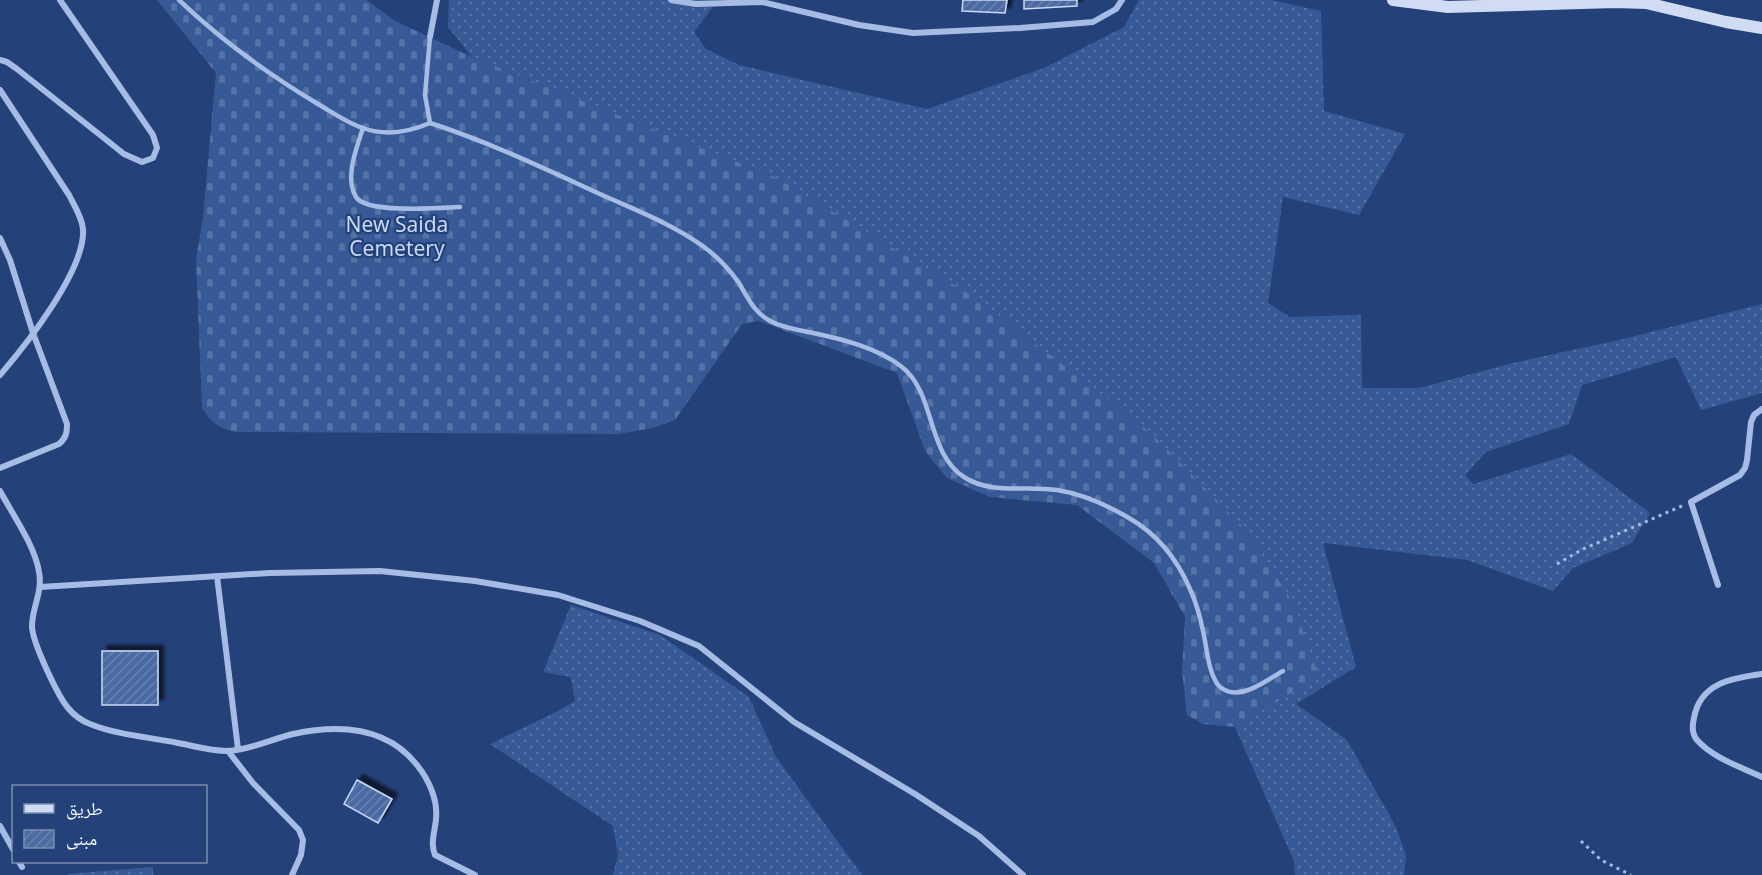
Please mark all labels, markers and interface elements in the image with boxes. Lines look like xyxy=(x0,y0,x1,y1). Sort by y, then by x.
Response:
park label: New Saida Cemetery xyxy=(346,210,448,262)
legend xyxy=(12,785,207,863)
text: طريق xyxy=(66,796,103,820)
text: مبنى xyxy=(66,826,97,850)

